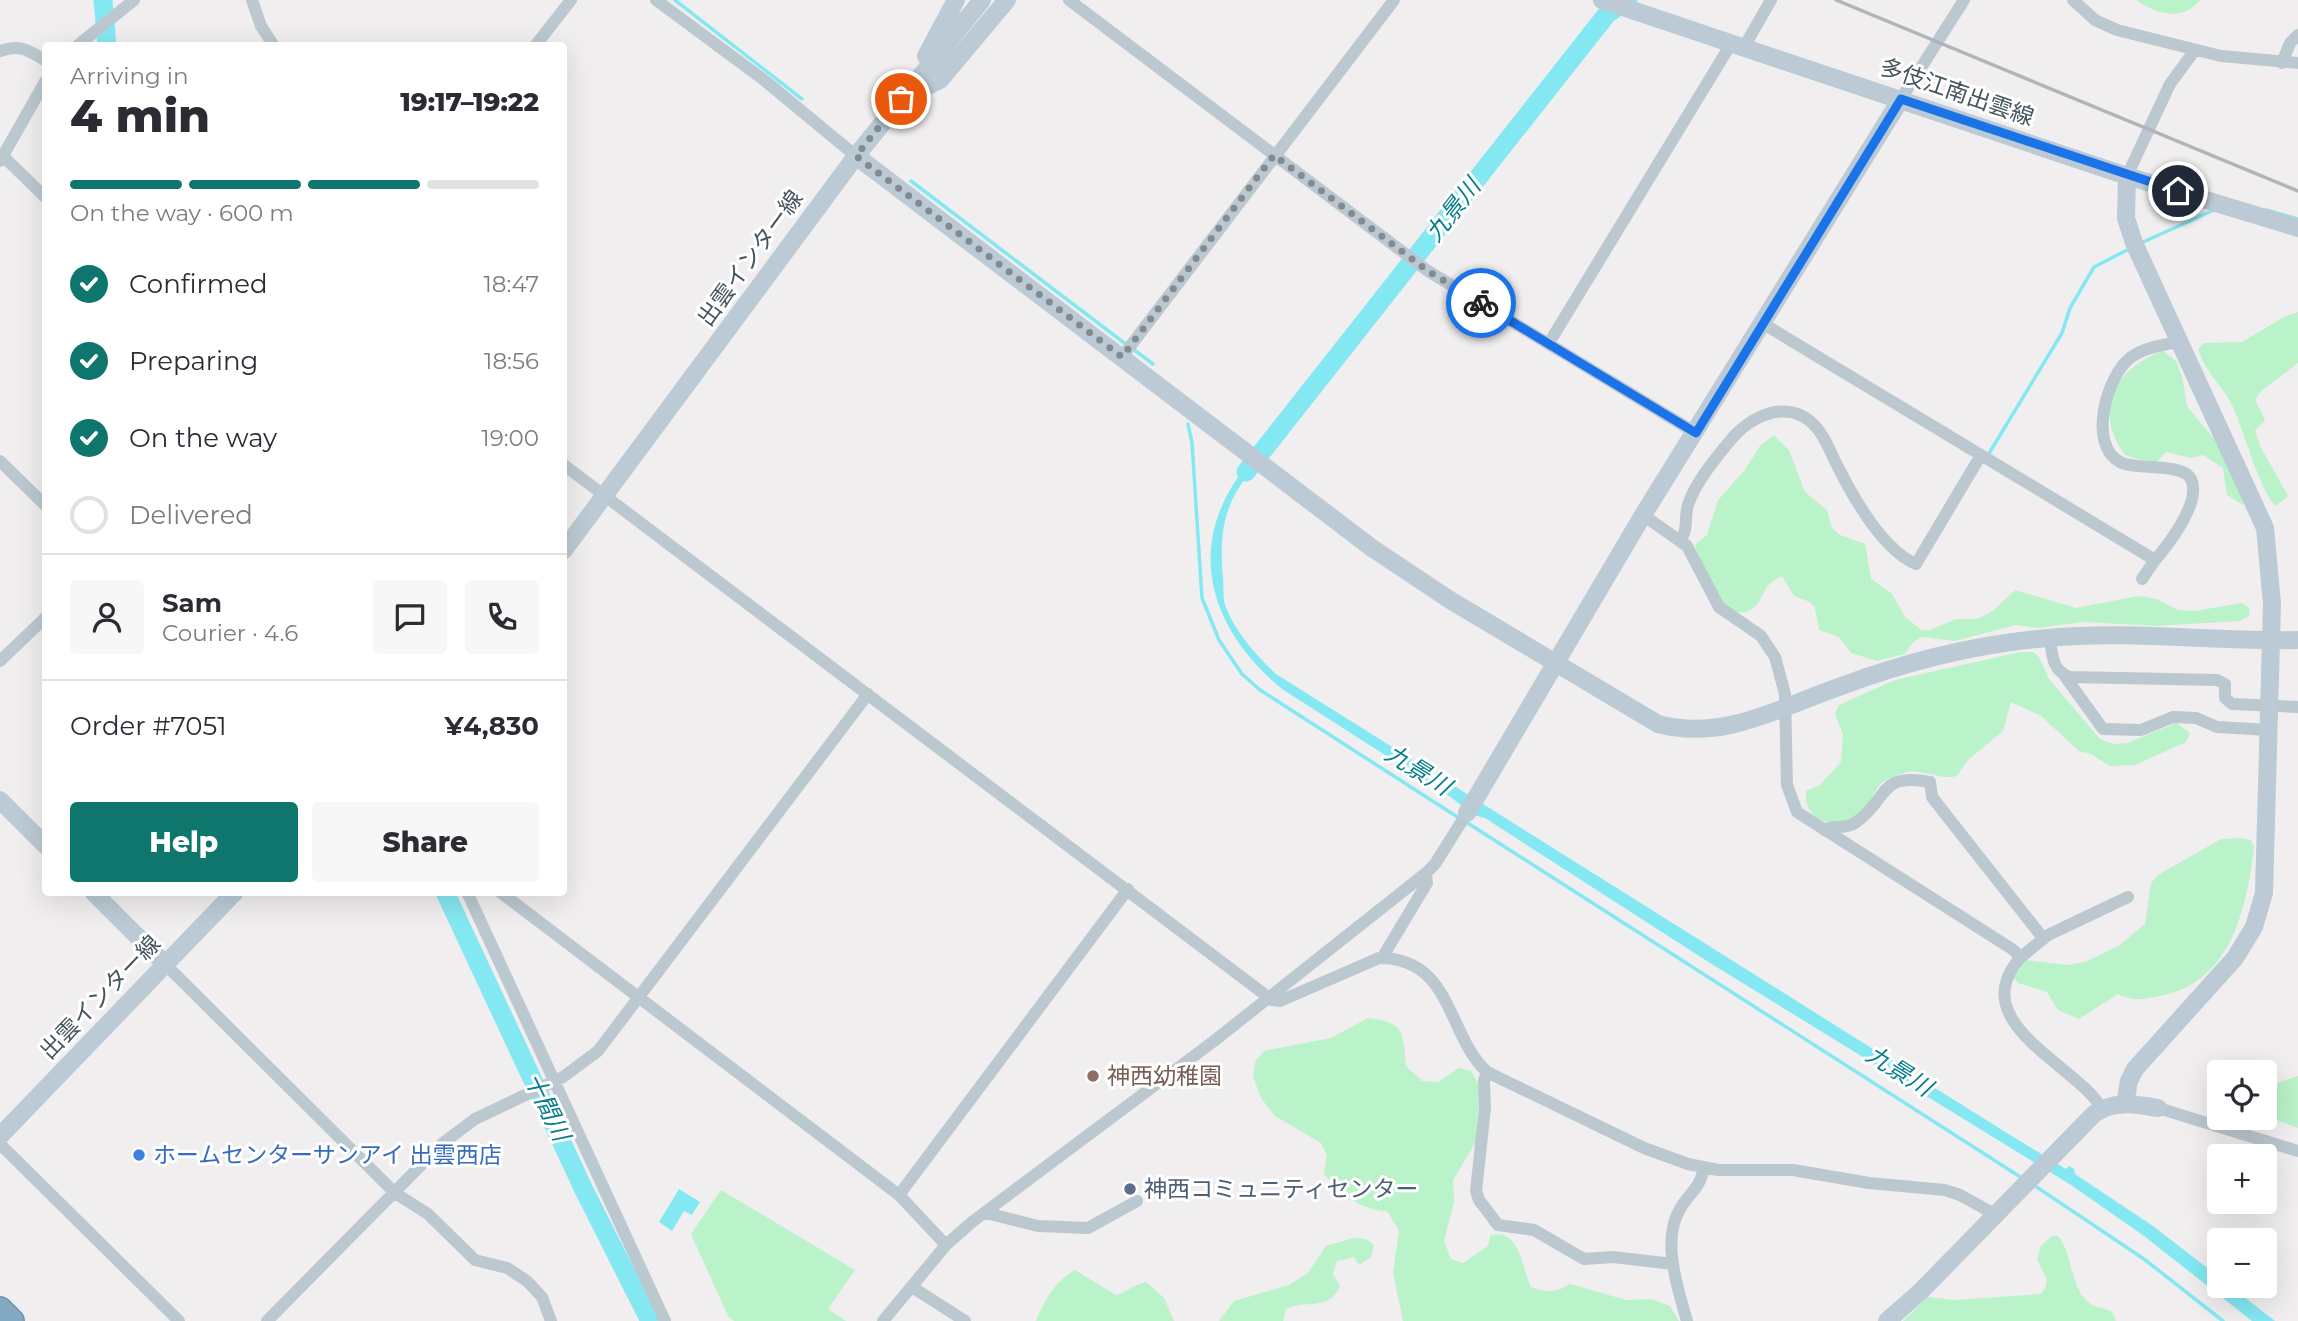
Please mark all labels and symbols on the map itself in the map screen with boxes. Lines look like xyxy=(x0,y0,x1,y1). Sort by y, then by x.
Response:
street label: 多伎江南出雲線 xyxy=(1876,53,2038,131)
pin xyxy=(871,69,931,129)
pin xyxy=(2148,161,2208,221)
water label: 九景川 xyxy=(1419,170,1488,247)
street label: 出雲インター線 xyxy=(691,185,809,331)
courier xyxy=(1446,268,1516,338)
water label: 九景川 xyxy=(1380,738,1459,803)
street label: 出雲インター線 xyxy=(34,929,166,1065)
water label: 九景川 xyxy=(1861,1039,1940,1104)
place label: 神西幼稚園 xyxy=(1107,1062,1222,1090)
water label: 十間川 xyxy=(519,1068,578,1148)
marker: 神西幼稚園 xyxy=(1085,1068,1101,1084)
place label: ホームセンターサンアイ 出雲西店 xyxy=(153,1141,502,1169)
marker: ホームセンターサンアイ 出雲西店 xyxy=(131,1147,147,1163)
place label: 神西コミュニティセンター xyxy=(1144,1175,1419,1203)
marker: 神西コミュニティセンター xyxy=(1122,1181,1138,1197)

